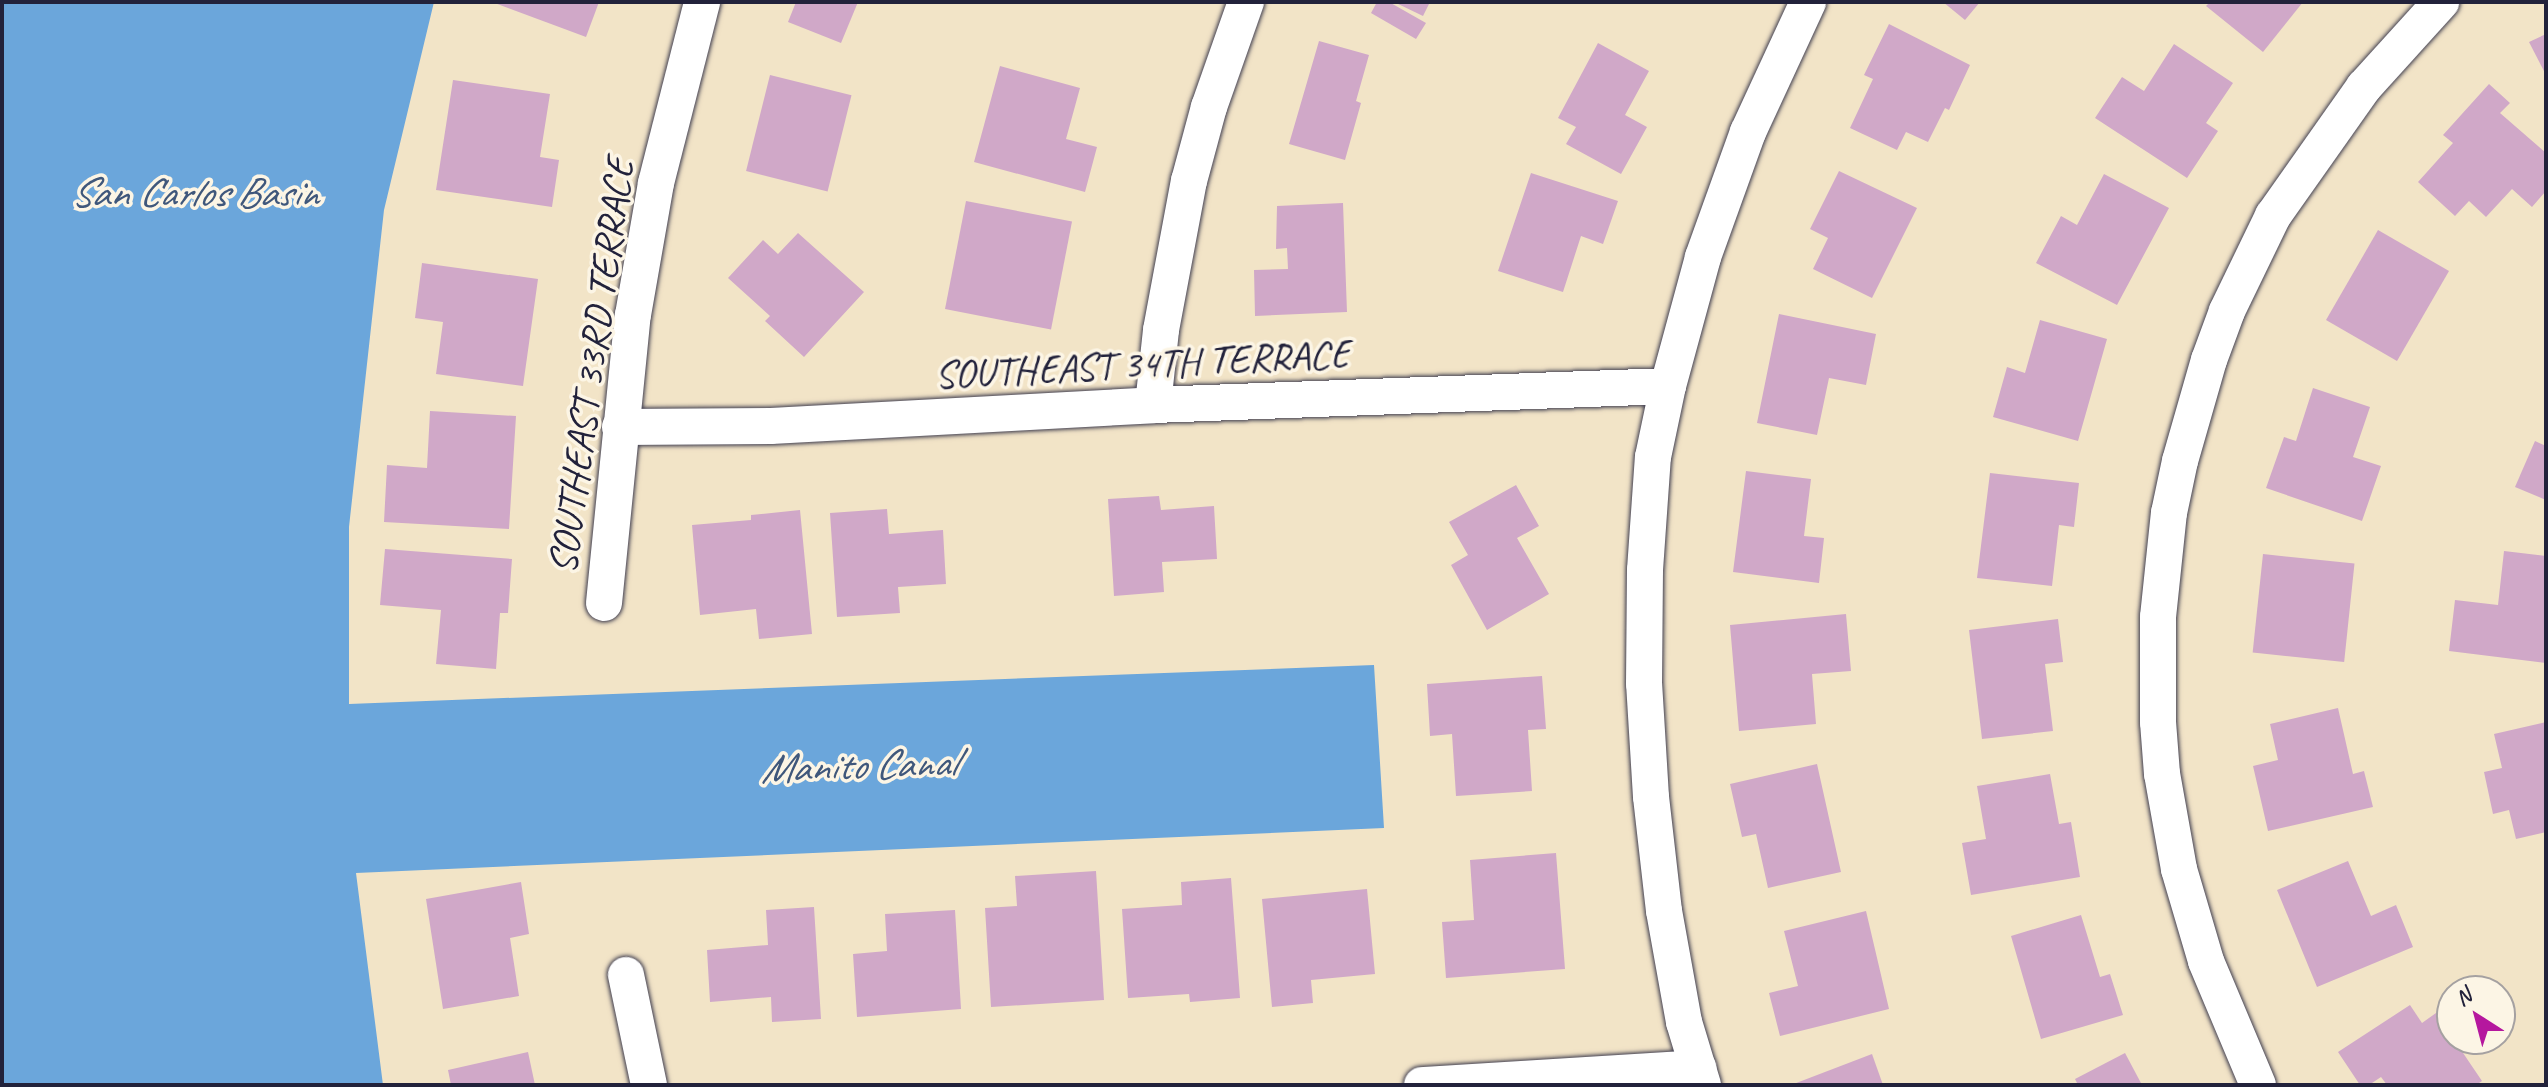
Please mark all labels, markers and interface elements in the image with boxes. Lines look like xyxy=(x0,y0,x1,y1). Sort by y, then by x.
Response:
street label: SOUTHEAST 33RD TERRACE xyxy=(538,157,644,575)
water label: San Carlos Basin xyxy=(70,168,318,218)
street label: SOUTHEAST 34TH TERRACE xyxy=(935,329,1349,399)
water label: Manito Canal xyxy=(760,737,956,795)
north arrow xyxy=(2436,975,2516,1055)
text: N xyxy=(2449,982,2477,1013)

